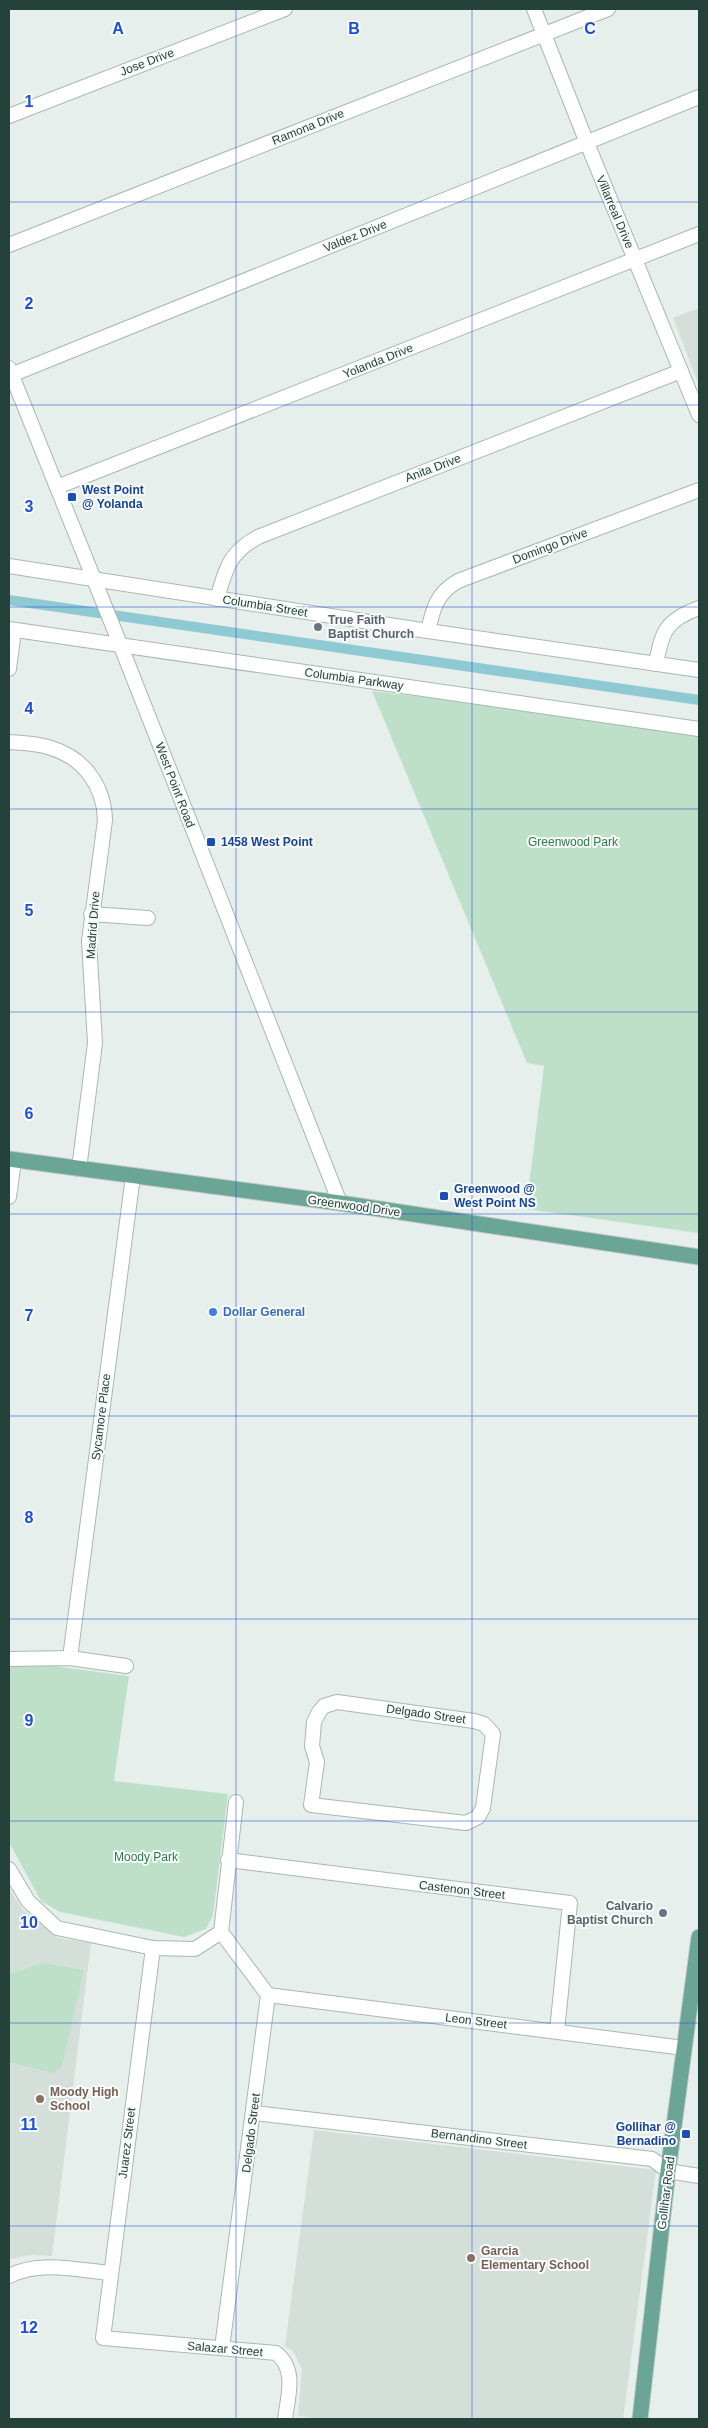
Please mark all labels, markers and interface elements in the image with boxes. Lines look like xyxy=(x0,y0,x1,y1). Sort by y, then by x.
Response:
text: A xyxy=(112,20,124,37)
text: B xyxy=(348,20,360,37)
text: C xyxy=(584,20,596,37)
street label: Jose Drive xyxy=(118,45,176,79)
text: 1 xyxy=(25,93,34,110)
street label: Ramona Drive xyxy=(270,106,346,148)
street label: Villarreal Drive xyxy=(593,173,637,251)
street label: Valdez Drive xyxy=(321,217,389,255)
text: 2 xyxy=(25,295,34,312)
street label: Yolanda Drive xyxy=(341,340,415,381)
street label: Anita Drive xyxy=(403,451,463,485)
place label: West Point @ Yolanda xyxy=(82,483,144,511)
marker: West Point @ Yolanda xyxy=(66,491,78,503)
text: 3 xyxy=(25,498,34,515)
street label: Domingo Drive xyxy=(510,525,590,567)
street label: Columbia Street xyxy=(221,592,309,620)
place label: True Faith Baptist Church xyxy=(328,613,414,641)
marker: True Faith Baptist Church xyxy=(312,621,324,633)
street label: Columbia Parkway xyxy=(303,665,405,693)
text: 4 xyxy=(25,700,34,717)
street label: West Point Road xyxy=(152,741,198,829)
place label: 1458 West Point xyxy=(221,835,313,849)
park label: Greenwood Park xyxy=(528,835,619,849)
marker: 1458 West Point xyxy=(205,836,217,848)
street label: Madrid Drive xyxy=(84,890,102,959)
text: 5 xyxy=(25,902,34,919)
text: 6 xyxy=(25,1105,34,1122)
place label: Greenwood @ West Point NS xyxy=(454,1182,536,1210)
marker: Greenwood @ West Point NS xyxy=(438,1190,450,1202)
street label: Greenwood Drive xyxy=(307,1193,402,1219)
place label: Dollar General xyxy=(223,1305,305,1319)
marker: Dollar General xyxy=(207,1306,219,1318)
text: 7 xyxy=(25,1307,34,1324)
street label: Sycamore Place xyxy=(89,1372,113,1461)
text: 8 xyxy=(25,1509,34,1526)
street label: Delgado Street xyxy=(385,1701,467,1727)
text: 9 xyxy=(25,1712,34,1729)
park label: Moody Park xyxy=(114,1850,179,1864)
street label: Castenon Street xyxy=(418,1878,507,1902)
place label: Calvario Baptist Church xyxy=(567,1899,653,1927)
marker: Calvario Baptist Church xyxy=(657,1907,669,1919)
text: 10 xyxy=(20,1914,38,1931)
street label: Leon Street xyxy=(444,2010,508,2032)
place label: Moody High School xyxy=(50,2085,119,2113)
street label: Delgado Street xyxy=(239,2092,263,2174)
marker: Moody High School xyxy=(34,2093,46,2105)
street label: Juarez Street xyxy=(116,2106,138,2179)
text: 11 xyxy=(21,2116,38,2133)
place label: Gollihar @ Bernadino xyxy=(616,2120,676,2148)
street label: Bernandino Street xyxy=(430,2126,529,2152)
marker: Gollihar @ Bernadino xyxy=(680,2128,692,2140)
street label: Gollihar Road xyxy=(655,2156,677,2230)
place label: Garcia Elementary School xyxy=(481,2244,589,2272)
marker: Garcia Elementary School xyxy=(465,2252,477,2264)
text: 12 xyxy=(20,2319,38,2336)
street label: Salazar Street xyxy=(187,2339,264,2359)

